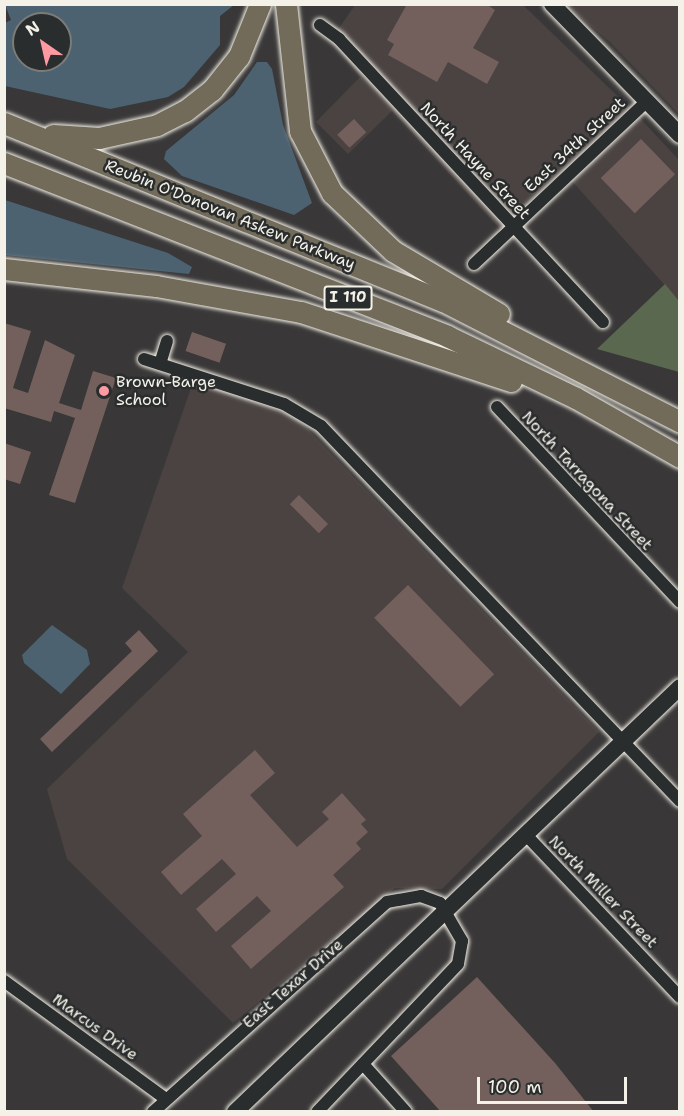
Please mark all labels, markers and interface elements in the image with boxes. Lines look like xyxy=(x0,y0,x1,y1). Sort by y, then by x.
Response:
north arrow xyxy=(12,12,72,72)
text: N xyxy=(22,16,44,41)
street label: East 34th Street xyxy=(521,93,629,197)
street label: North Hayne Street xyxy=(416,99,534,223)
street label: Reubin O'Donovan Askew Parkway xyxy=(102,156,358,274)
road number: I 110 xyxy=(322,286,374,310)
place label: Brown-Barge School xyxy=(116,372,216,410)
marker: Brown-Barge School xyxy=(97,384,111,398)
street label: North Tarragona Street xyxy=(517,407,657,555)
street label: North Miller Street xyxy=(544,832,662,952)
street label: East Texar Drive xyxy=(239,935,347,1033)
street label: Marcus Drive xyxy=(49,990,141,1064)
scale bar xyxy=(480,1065,630,1103)
text: 100 m xyxy=(488,1075,542,1099)

